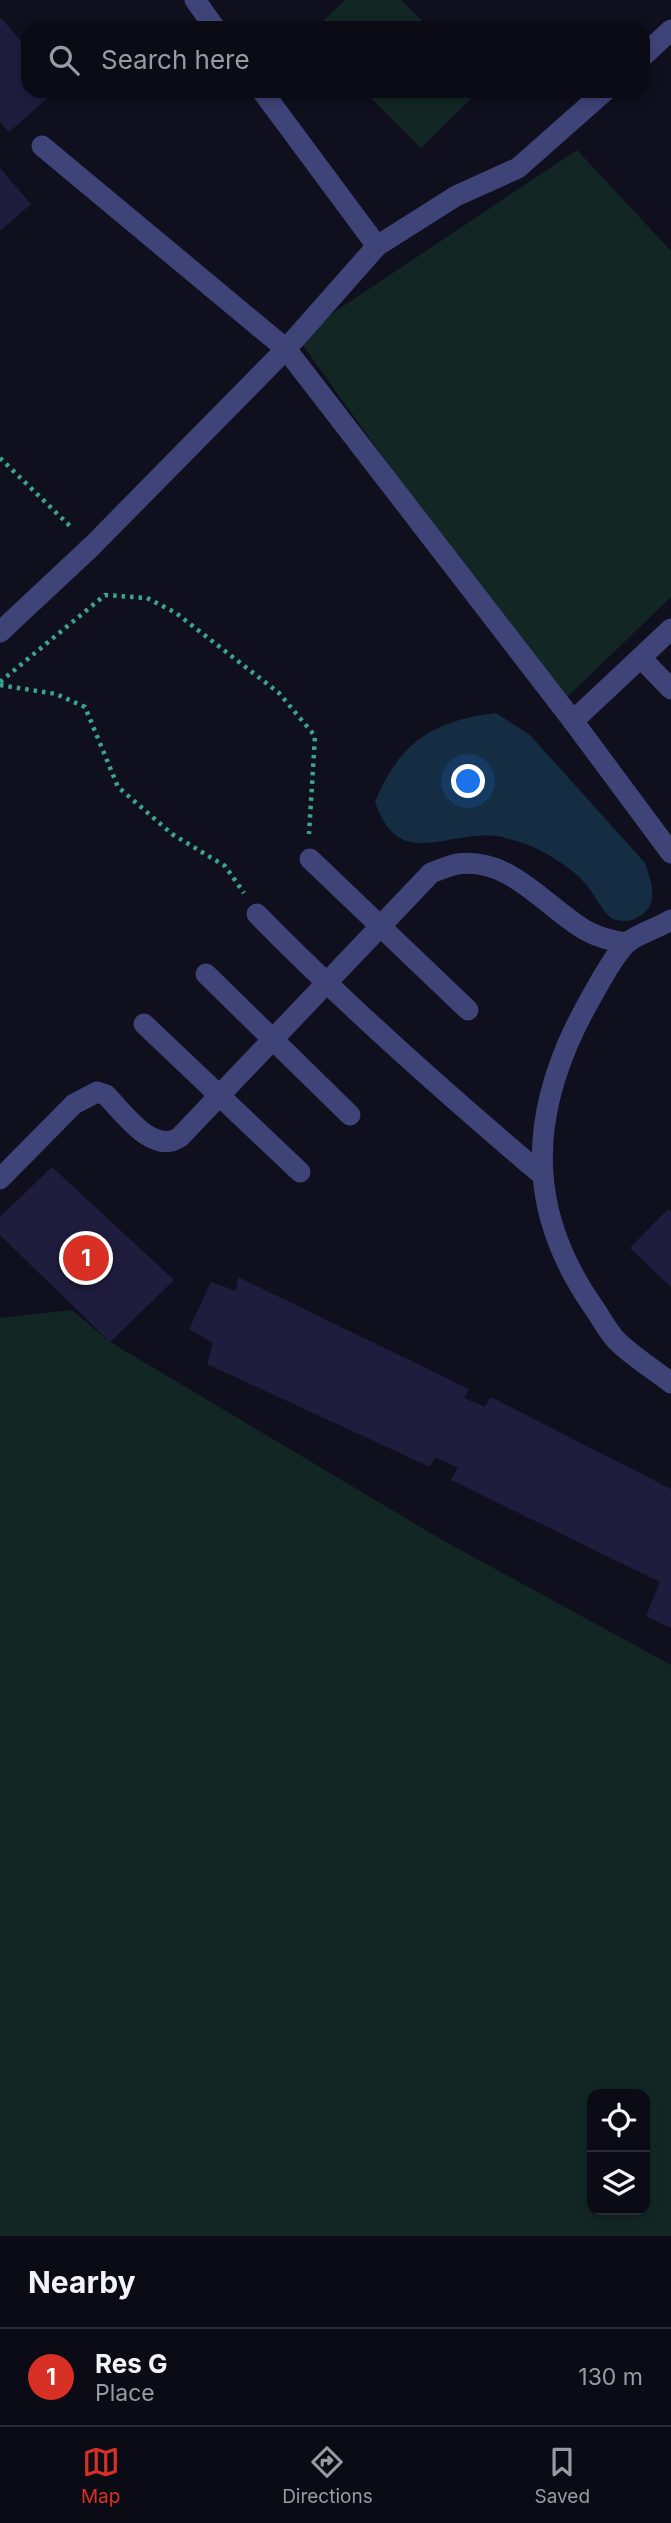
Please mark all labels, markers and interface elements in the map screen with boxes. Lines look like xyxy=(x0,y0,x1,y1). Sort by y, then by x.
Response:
search box xyxy=(21,21,650,98)
icon: search xyxy=(45,41,83,79)
text: Search here xyxy=(101,44,250,75)
your location xyxy=(451,764,485,798)
pin: 1 xyxy=(63,1232,109,1284)
map controls xyxy=(587,2089,650,2215)
button: locate xyxy=(587,2089,650,2152)
button: layers xyxy=(587,2152,650,2215)
text: Nearby xyxy=(28,2264,136,2300)
text: Res G xyxy=(95,2348,167,2379)
text: 1 xyxy=(46,2363,56,2391)
text: 130 m xyxy=(578,2363,643,2391)
text: Place xyxy=(95,2379,155,2407)
tab: Map xyxy=(81,2443,120,2508)
tab: Directions xyxy=(282,2443,373,2508)
tab: Saved xyxy=(534,2443,590,2508)

